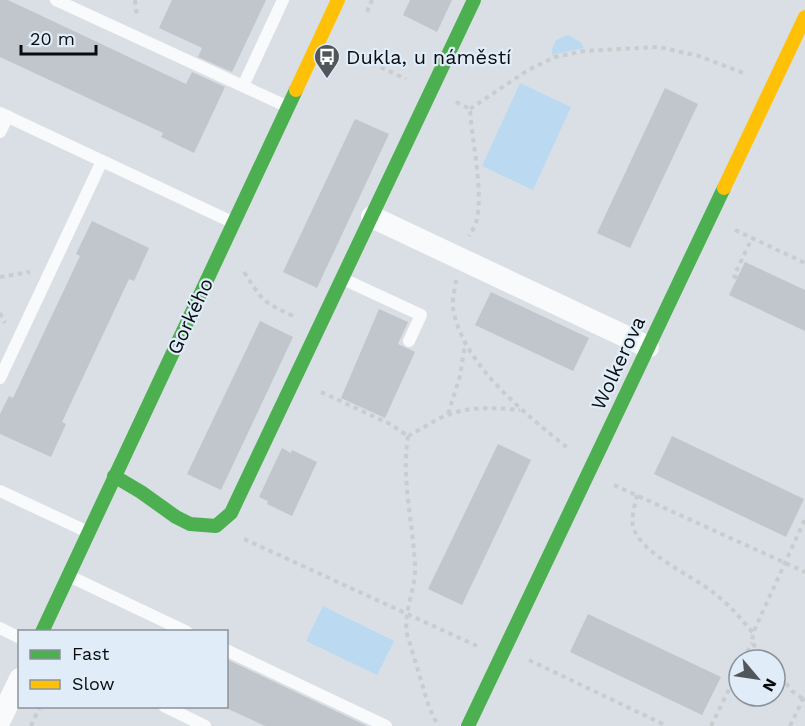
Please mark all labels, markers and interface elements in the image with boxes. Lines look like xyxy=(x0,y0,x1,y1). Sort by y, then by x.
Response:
scale bar xyxy=(21,18,96,56)
text: 20 m xyxy=(30,28,75,49)
bus stop icon: Dukla, u náměstí xyxy=(312,42,342,80)
place label: Dukla, u náměstí xyxy=(346,45,511,69)
street label: Gorkého xyxy=(162,274,218,358)
street label: Wolkerova xyxy=(586,312,650,414)
legend xyxy=(18,630,228,708)
text: Fast xyxy=(72,643,110,664)
north arrow xyxy=(727,648,787,708)
text: Slow xyxy=(72,673,115,694)
text: N xyxy=(758,675,781,695)

